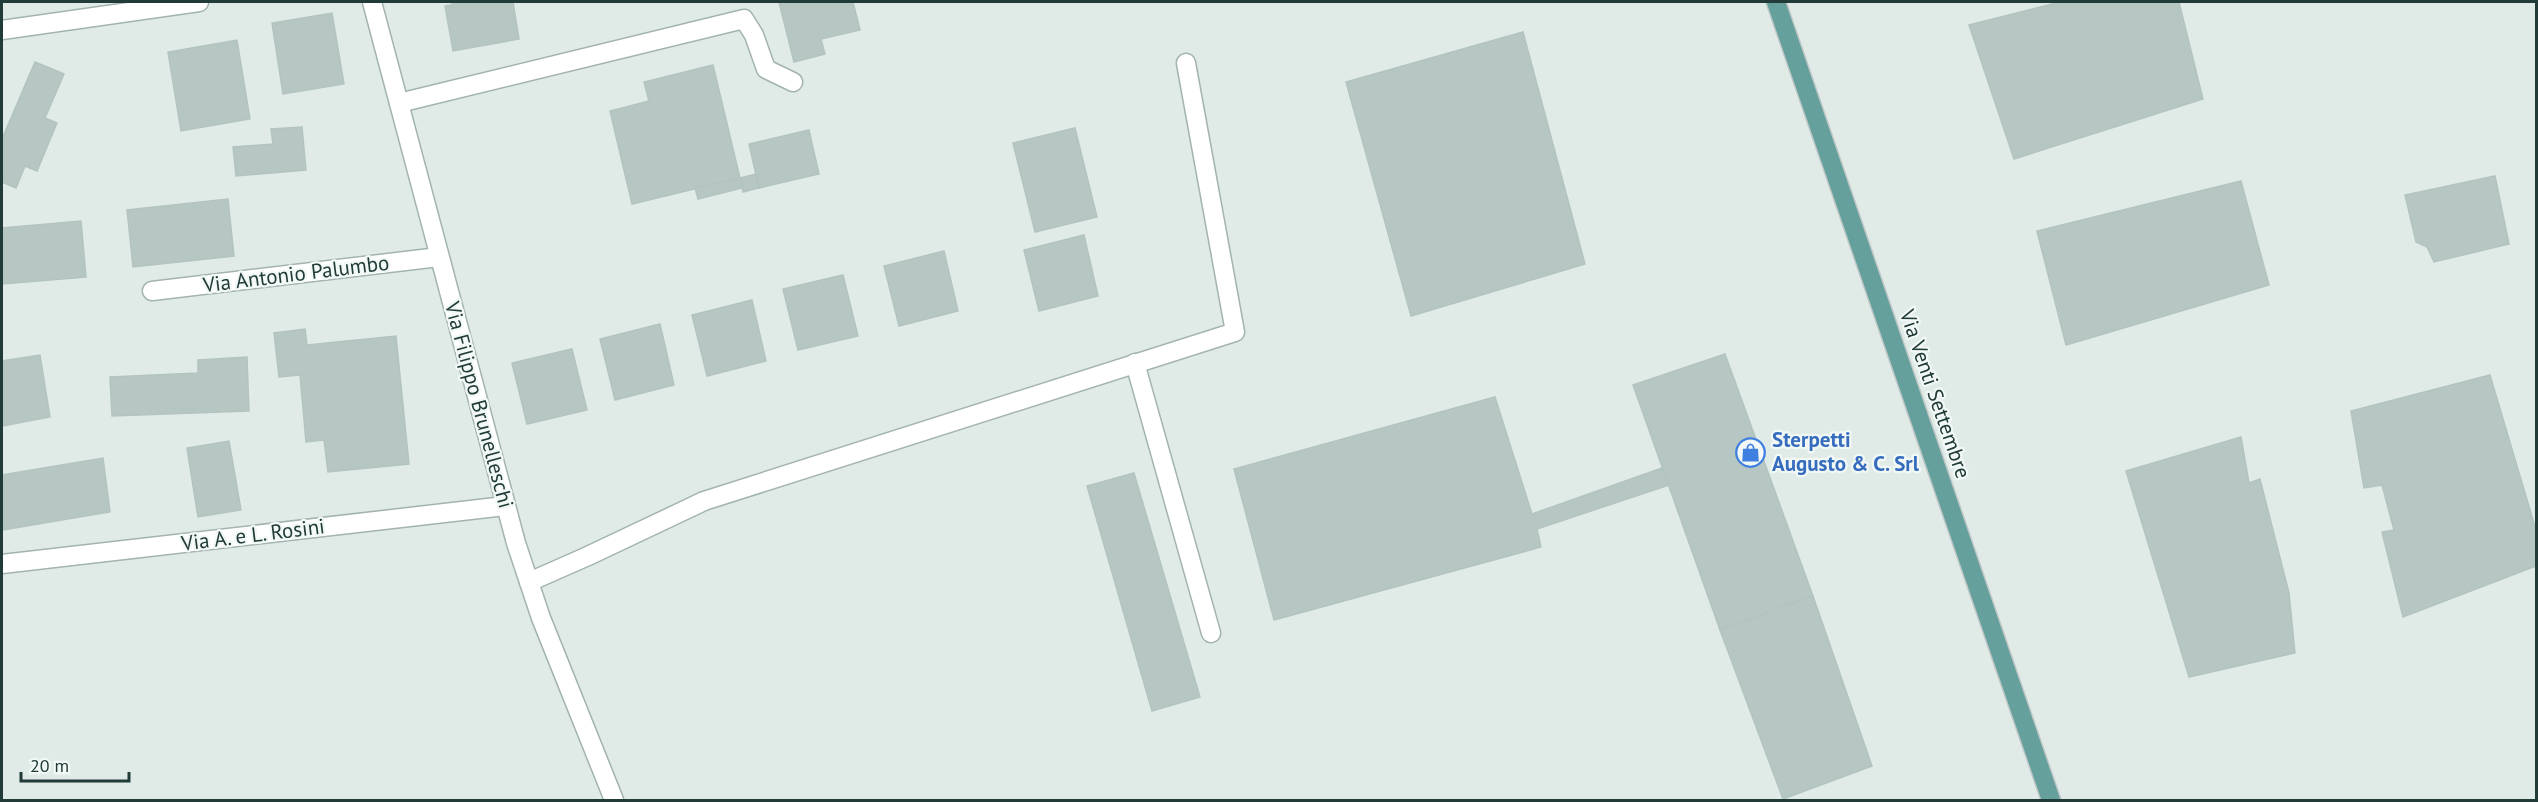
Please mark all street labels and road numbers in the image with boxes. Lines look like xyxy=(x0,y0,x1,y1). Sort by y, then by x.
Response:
street label: Via Antonio Palumbo xyxy=(200,249,391,298)
street label: Via Filippo Brunelleschi xyxy=(439,298,520,511)
street label: Via Venti Settembre xyxy=(1894,305,1977,482)
street label: Via A. e L. Rosini xyxy=(179,512,326,557)

